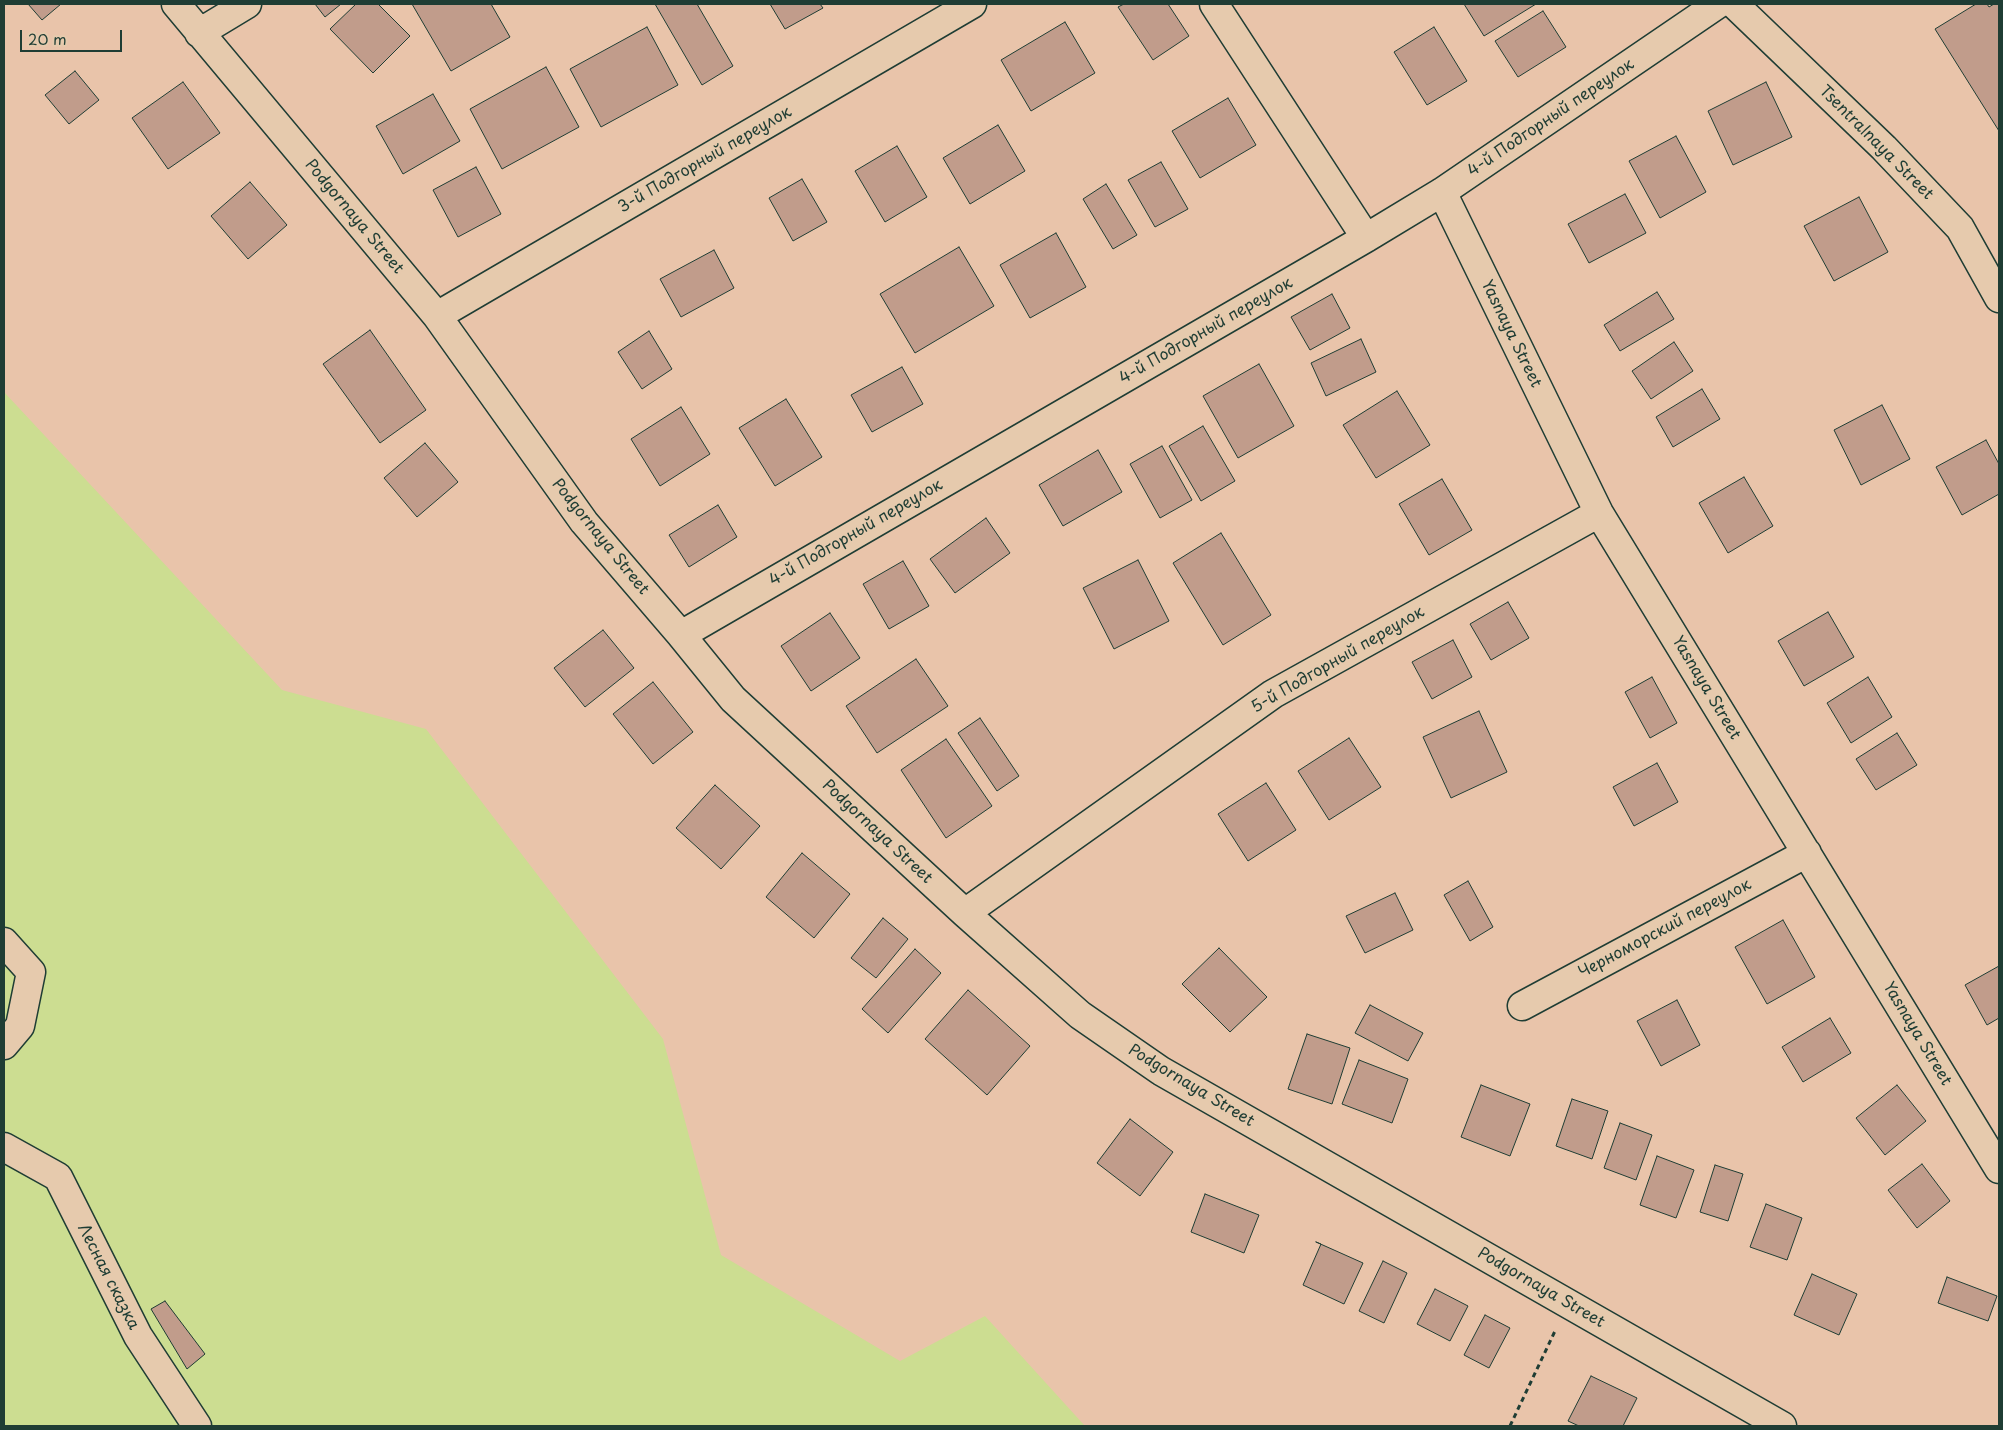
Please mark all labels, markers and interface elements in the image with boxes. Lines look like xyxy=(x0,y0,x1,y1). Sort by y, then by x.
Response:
scale bar xyxy=(22,20,125,52)
text: 20 m xyxy=(28,27,67,50)
street label: 4-й Подгорный переулок xyxy=(1464,55,1638,181)
street label: Tsentralnaya Street xyxy=(1815,82,1937,204)
street label: 3-й Подгорный переулок xyxy=(615,103,795,217)
street label: Podgornaya Street xyxy=(300,156,408,278)
street label: 4-й Подгорный переулок xyxy=(1116,274,1296,388)
street label: Yasnaya Street xyxy=(1477,277,1545,391)
street label: Podgornaya Street xyxy=(547,475,653,599)
street label: 4-й Подгорный переулок xyxy=(766,476,946,590)
street label: 5-й Подгорный переулок xyxy=(1248,603,1428,717)
street label: Yasnaya Street xyxy=(1668,633,1744,743)
street label: Podgornaya Street xyxy=(818,776,936,888)
street label: Черноморский переулок xyxy=(1575,875,1755,983)
street label: Yasnaya Street xyxy=(1879,979,1955,1089)
street label: Podgornaya Street xyxy=(1124,1041,1258,1131)
street label: Лесная сказка xyxy=(73,1221,143,1333)
street label: Podgornaya Street xyxy=(1474,1244,1608,1332)

